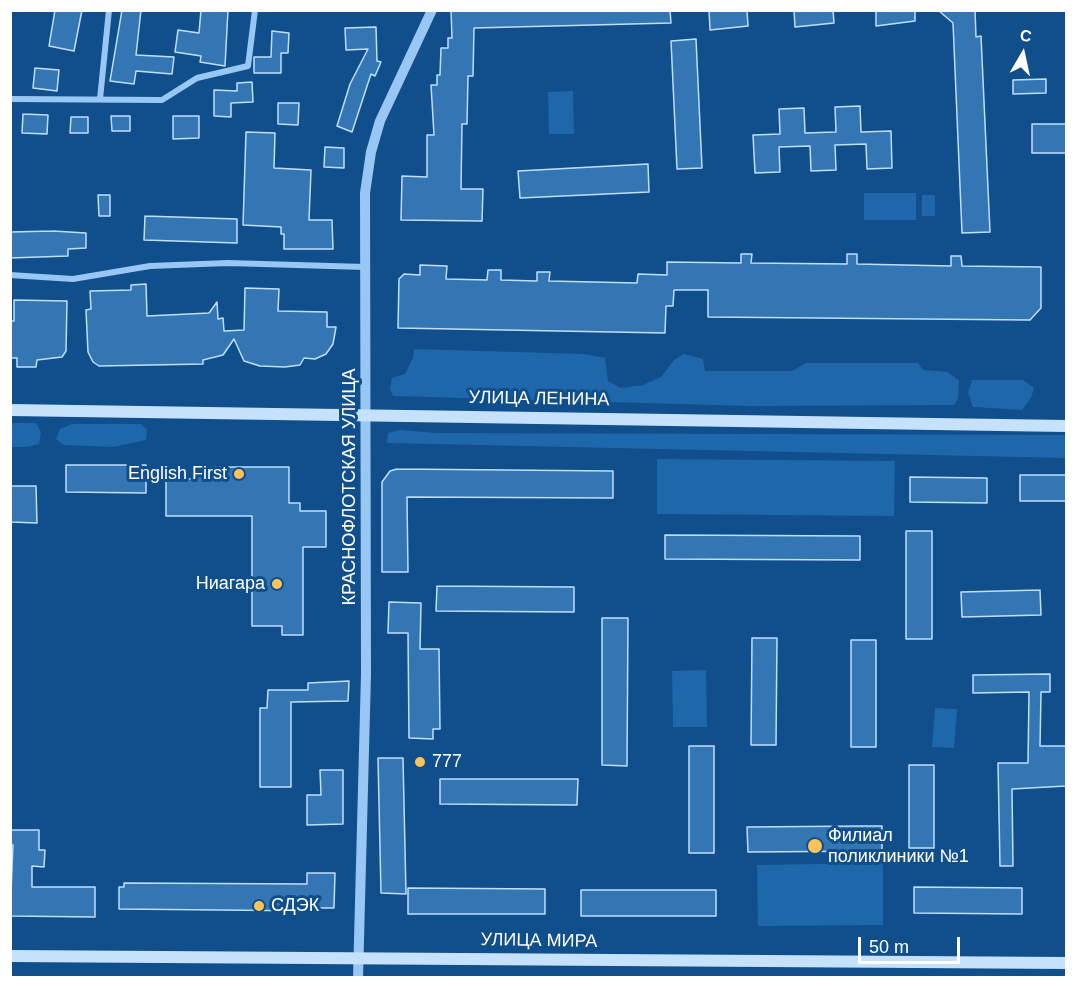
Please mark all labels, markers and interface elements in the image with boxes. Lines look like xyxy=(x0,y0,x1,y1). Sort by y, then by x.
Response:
north arrow xyxy=(993,24,1053,84)
text: С xyxy=(1019,26,1033,45)
street label: КРАСНОФЛОТСКАЯ УЛИЦА xyxy=(339,368,361,606)
street label: УЛИЦА ЛЕНИНА xyxy=(468,387,610,411)
place label: English First xyxy=(128,463,227,485)
marker: English First xyxy=(232,467,246,481)
place label: Ниагара xyxy=(196,573,265,595)
marker: Ниагара xyxy=(270,577,284,591)
place label: 777 xyxy=(432,751,462,773)
marker: 777 xyxy=(413,755,427,769)
place label: Филиал поликлиники №1 xyxy=(828,825,969,868)
marker: Филиал поликлиники №1 xyxy=(806,837,824,855)
place label: СДЭК xyxy=(271,895,319,917)
marker: СДЭК xyxy=(252,899,266,913)
scale bar xyxy=(861,925,963,963)
street label: УЛИЦА МИРА xyxy=(480,929,598,953)
text: 50 m xyxy=(869,937,909,957)

